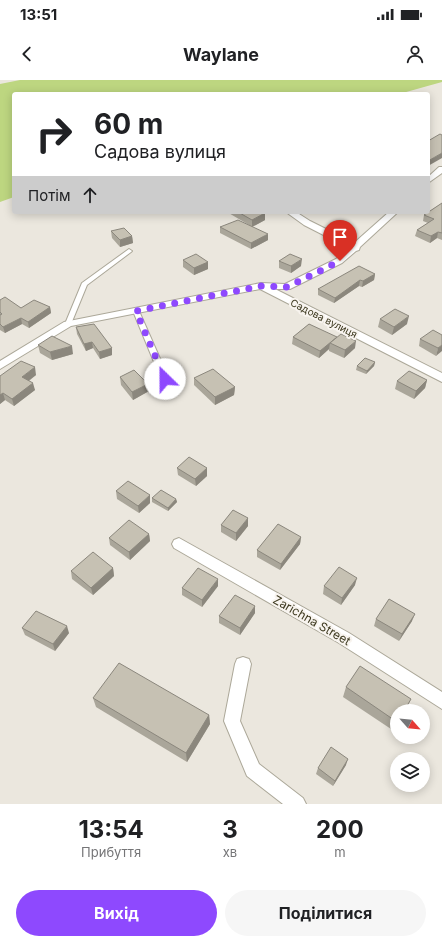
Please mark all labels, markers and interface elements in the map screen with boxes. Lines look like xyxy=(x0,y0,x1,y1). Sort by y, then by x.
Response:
text: 13:51 xyxy=(20,5,57,24)
icon: back xyxy=(16,43,38,65)
icon: person xyxy=(404,43,426,65)
text: Waylane xyxy=(183,44,259,65)
text: 60 m xyxy=(94,107,163,141)
icon: right xyxy=(28,108,80,160)
text: Садова вулиця xyxy=(94,141,226,162)
icon: ahead xyxy=(79,184,101,206)
text: Потім xyxy=(28,186,71,205)
pin xyxy=(323,220,357,261)
icon: arrive xyxy=(329,226,351,248)
street label: Садова вулиця xyxy=(289,296,359,340)
position arrow xyxy=(144,358,186,400)
street label: Zarichna Street xyxy=(271,592,353,648)
north arrow xyxy=(390,704,430,744)
map controls xyxy=(390,704,430,792)
button: layers xyxy=(390,752,430,792)
text: 13:54 xyxy=(78,815,144,844)
text: 3 xyxy=(222,815,238,844)
text: 200 xyxy=(316,815,364,844)
text: Прибуття xyxy=(81,844,141,860)
text: хв xyxy=(223,844,237,860)
text: m xyxy=(334,844,346,860)
button: Вихід xyxy=(16,890,217,936)
button: Поділитися xyxy=(225,890,426,936)

